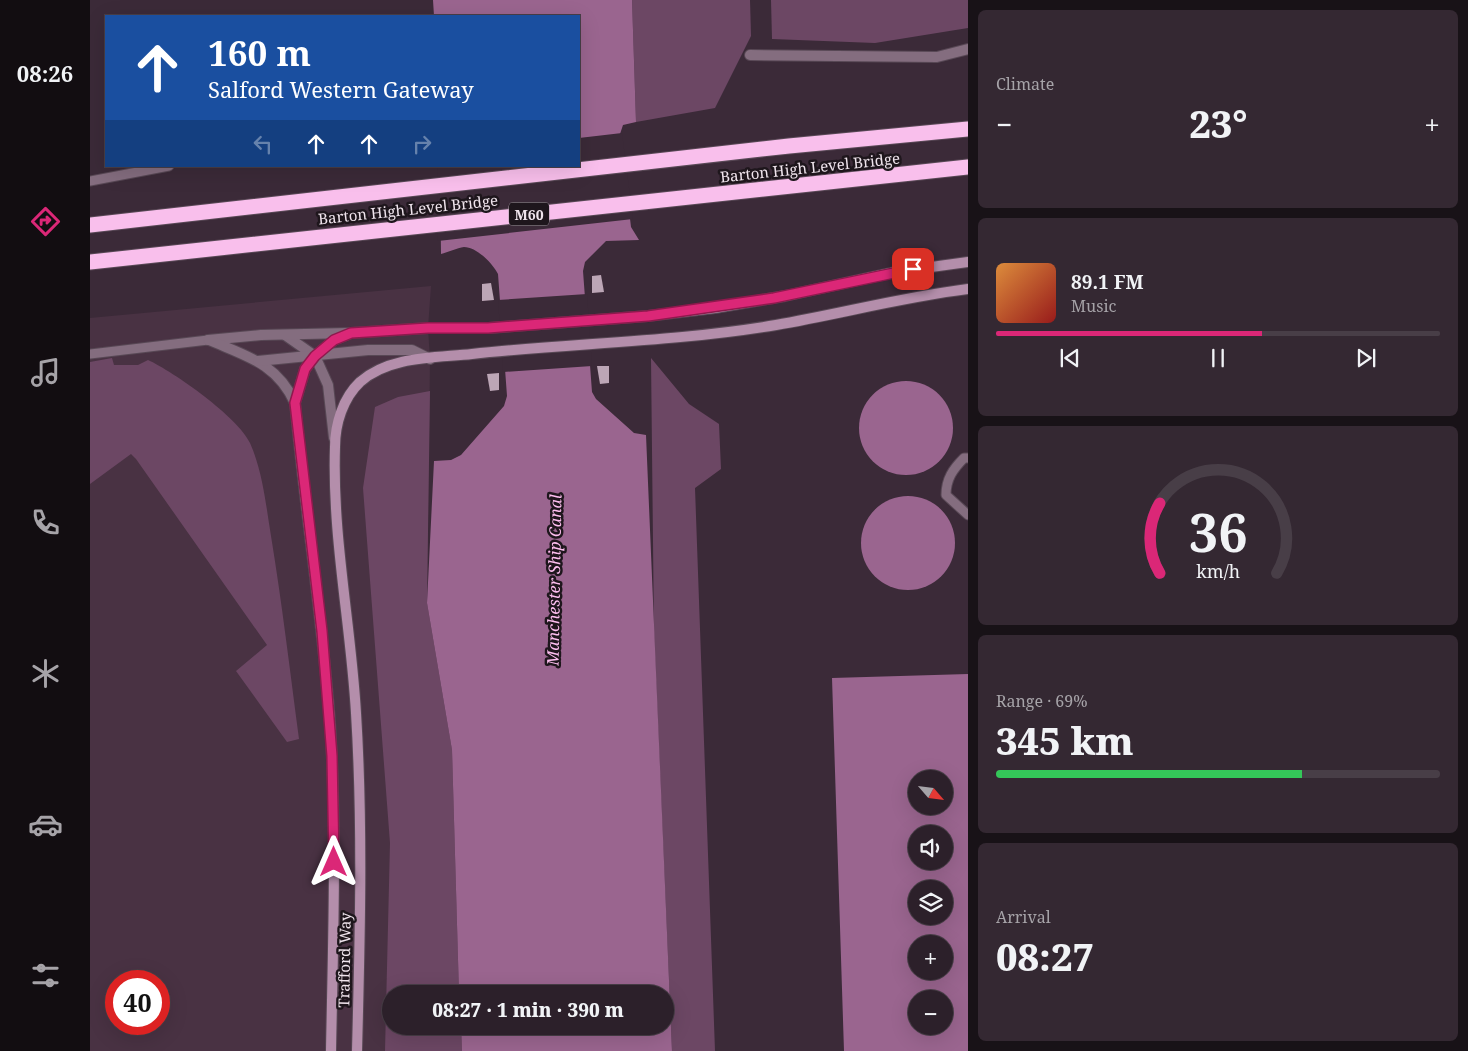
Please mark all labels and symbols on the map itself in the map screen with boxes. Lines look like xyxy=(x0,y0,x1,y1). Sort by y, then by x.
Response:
street label: Barton High Level Bridge xyxy=(719,148,901,186)
street label: Barton High Level Bridge xyxy=(317,190,499,228)
road number: M60 xyxy=(509,202,549,225)
pin xyxy=(892,248,934,290)
water label: Manchester Ship Canal xyxy=(541,494,566,667)
north arrow xyxy=(908,770,952,815)
position arrow xyxy=(307,835,359,887)
street label: Trafford Way xyxy=(333,912,355,1008)
speed limit sign: 40 xyxy=(105,970,170,1035)

